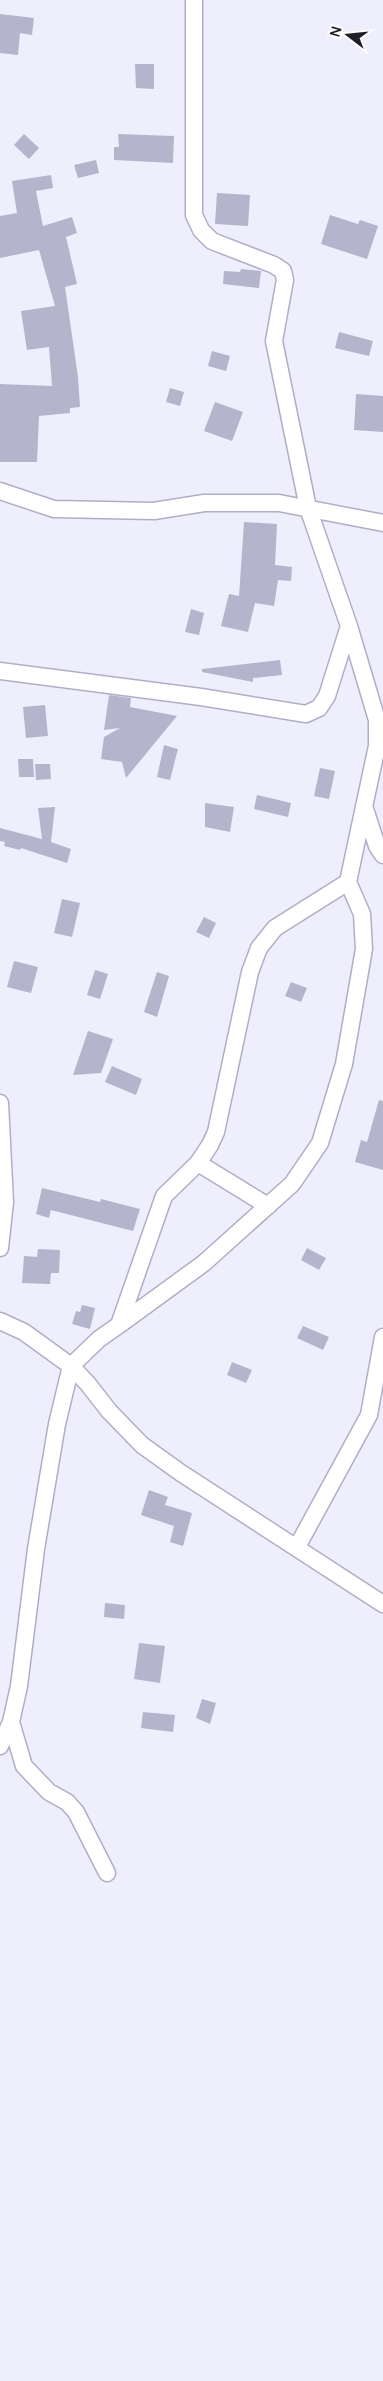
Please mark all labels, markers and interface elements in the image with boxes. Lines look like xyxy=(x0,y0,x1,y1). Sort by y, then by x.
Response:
north arrow xyxy=(323,10,373,60)
text: N xyxy=(325,24,346,39)

